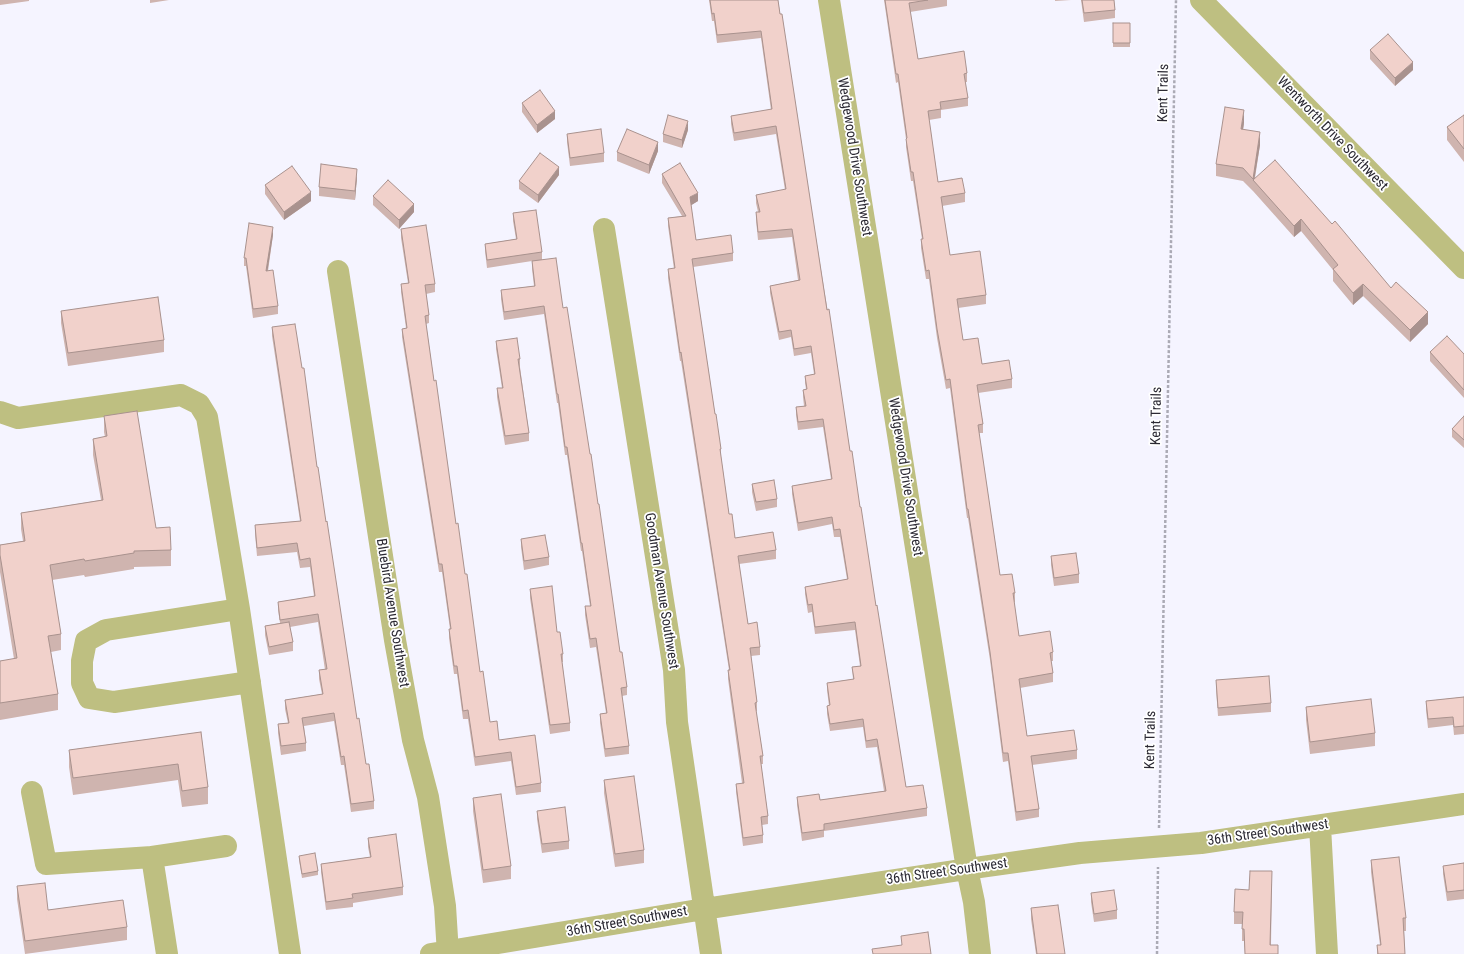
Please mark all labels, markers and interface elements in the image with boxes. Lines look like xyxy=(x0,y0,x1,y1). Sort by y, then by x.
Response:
street label: Kent Trails xyxy=(1155,64,1173,122)
street label: Wentworth Drive Southwest xyxy=(1273,73,1391,195)
street label: Wedgewood Drive Southwest xyxy=(833,77,875,237)
street label: Kent Trails xyxy=(1148,387,1166,445)
street label: Wedgewood Drive Southwest xyxy=(884,397,926,557)
street label: Goodman Avenue Southwest xyxy=(640,512,682,670)
street label: Bluebird Avenue Southwest xyxy=(372,537,412,689)
street label: Kent Trails xyxy=(1142,711,1160,769)
street label: 36th Street Southwest xyxy=(1206,816,1330,850)
street label: 36th Street Southwest xyxy=(885,855,1009,889)
street label: 36th Street Southwest xyxy=(565,903,689,941)

